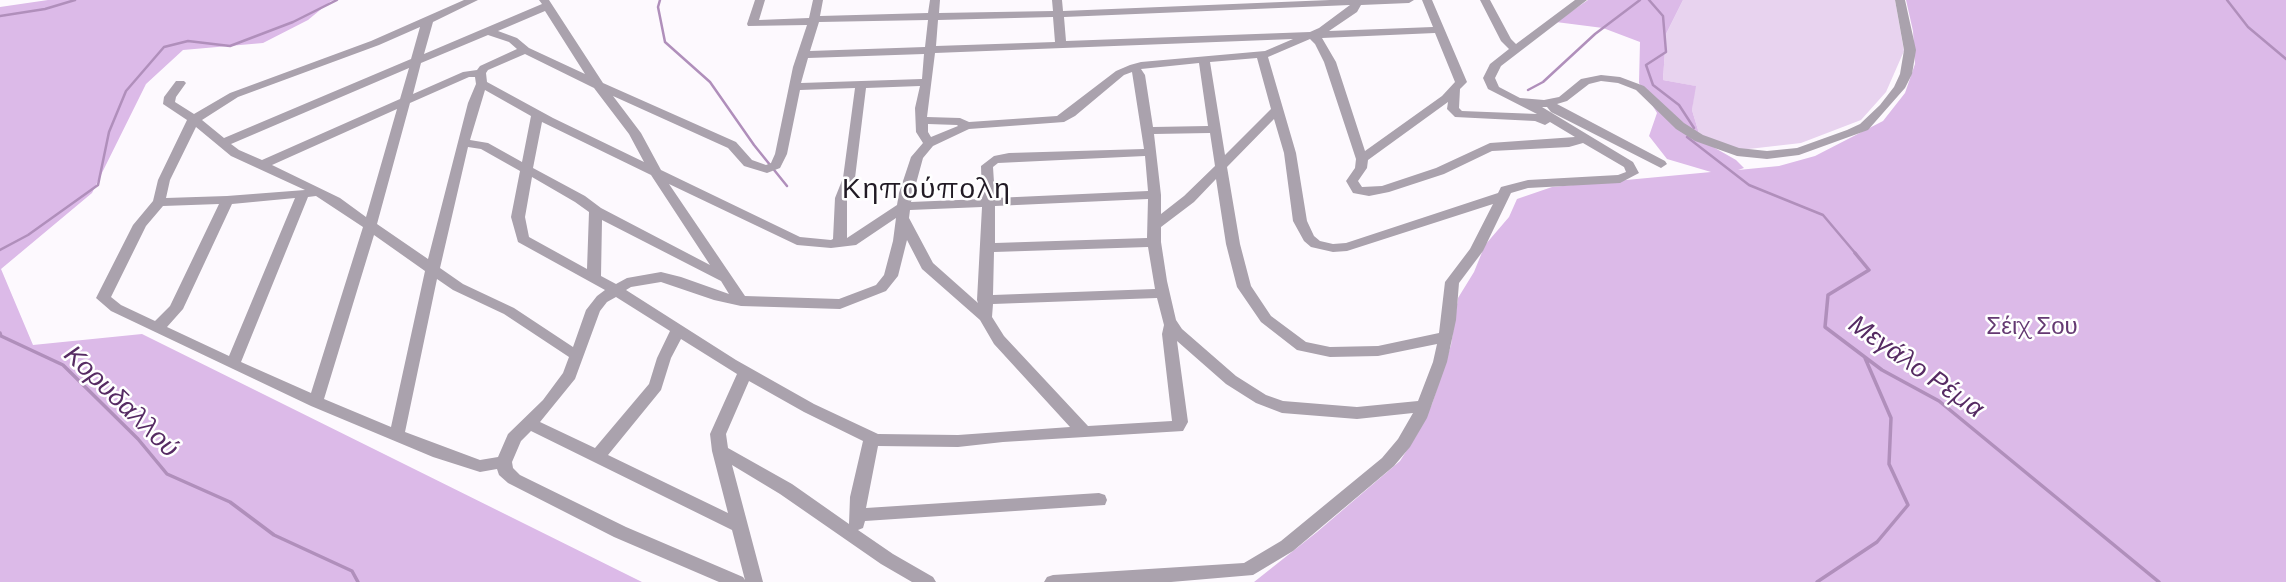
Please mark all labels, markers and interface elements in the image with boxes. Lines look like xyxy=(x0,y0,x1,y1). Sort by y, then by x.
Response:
district label: Κηπούπολη xyxy=(843,173,1011,207)
water label: Μεγάλο Ρέμα xyxy=(1842,309,1990,425)
park label: Σέιχ Σου xyxy=(1986,313,2078,341)
water label: Κορυδαλλού xyxy=(57,340,185,464)

